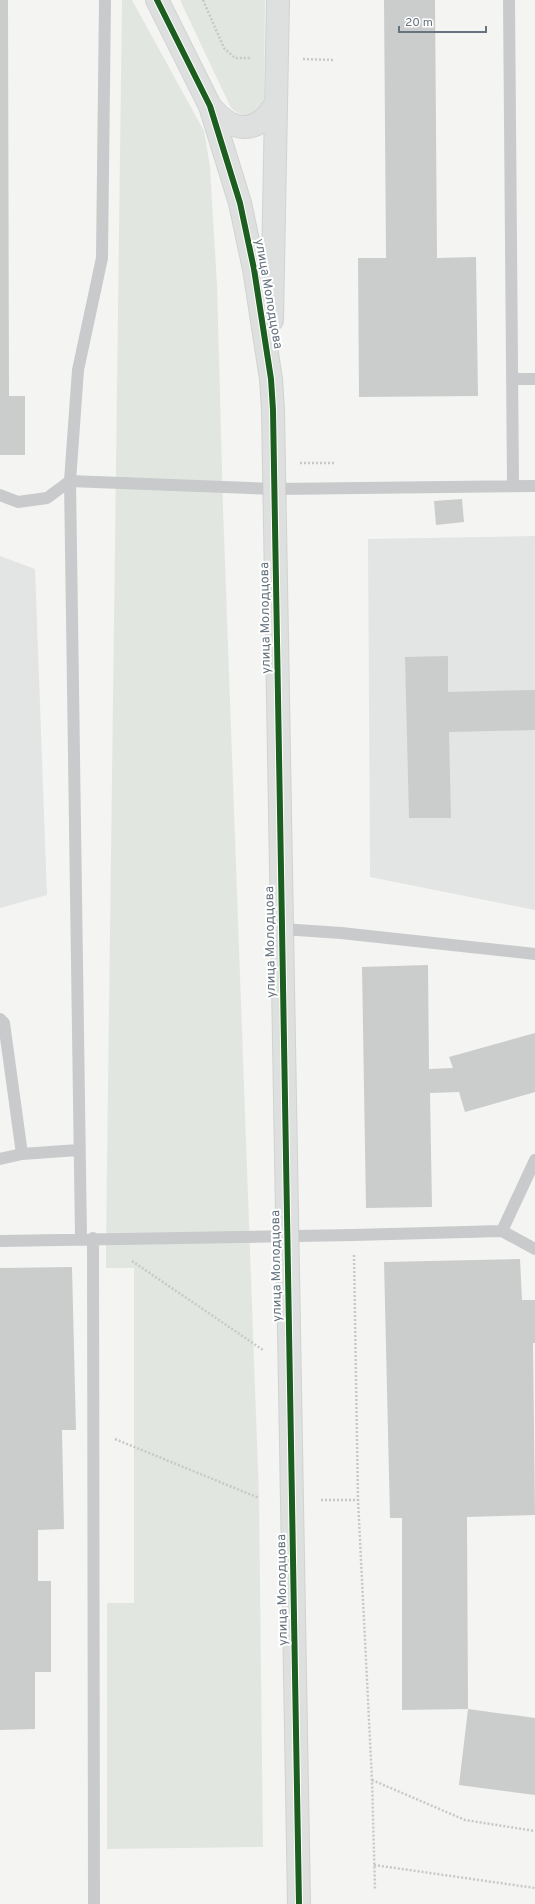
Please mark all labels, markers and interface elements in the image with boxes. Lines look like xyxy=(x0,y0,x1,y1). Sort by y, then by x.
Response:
scale bar xyxy=(399,8,486,34)
text: 20 m xyxy=(405,15,433,31)
street label: улица Молодцова xyxy=(250,238,286,350)
street label: улица Молодцова xyxy=(257,562,275,674)
street label: улица Молодцова xyxy=(262,886,280,998)
street label: улица Молодцова xyxy=(268,1210,286,1322)
street label: улица Молодцова xyxy=(274,1534,292,1646)

